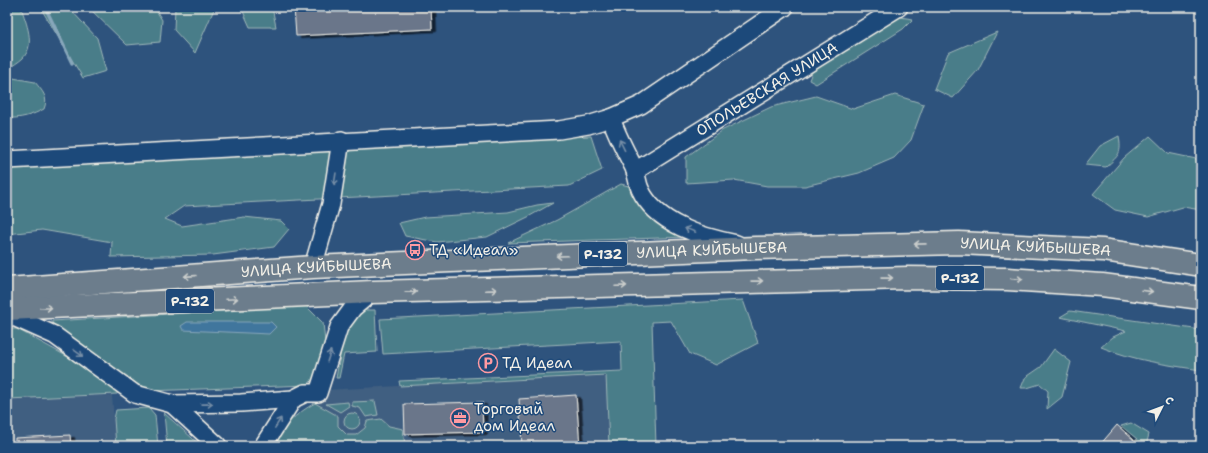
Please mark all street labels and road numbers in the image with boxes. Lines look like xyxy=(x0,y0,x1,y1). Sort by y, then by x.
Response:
street label: ОПОЛЬЕВСКАЯ УЛИЦА xyxy=(692,38,841,141)
street label: УЛИЦА КУЙБЫШЕВА xyxy=(960,233,1113,261)
street label: УЛИЦА КУЙБЫШЕВА xyxy=(636,237,788,263)
road number: Р-132 xyxy=(579,242,627,266)
street label: УЛИЦА КУЙБЫШЕВА xyxy=(240,254,392,282)
road number: Р-132 xyxy=(936,266,984,290)
road number: Р-132 xyxy=(166,289,214,313)

